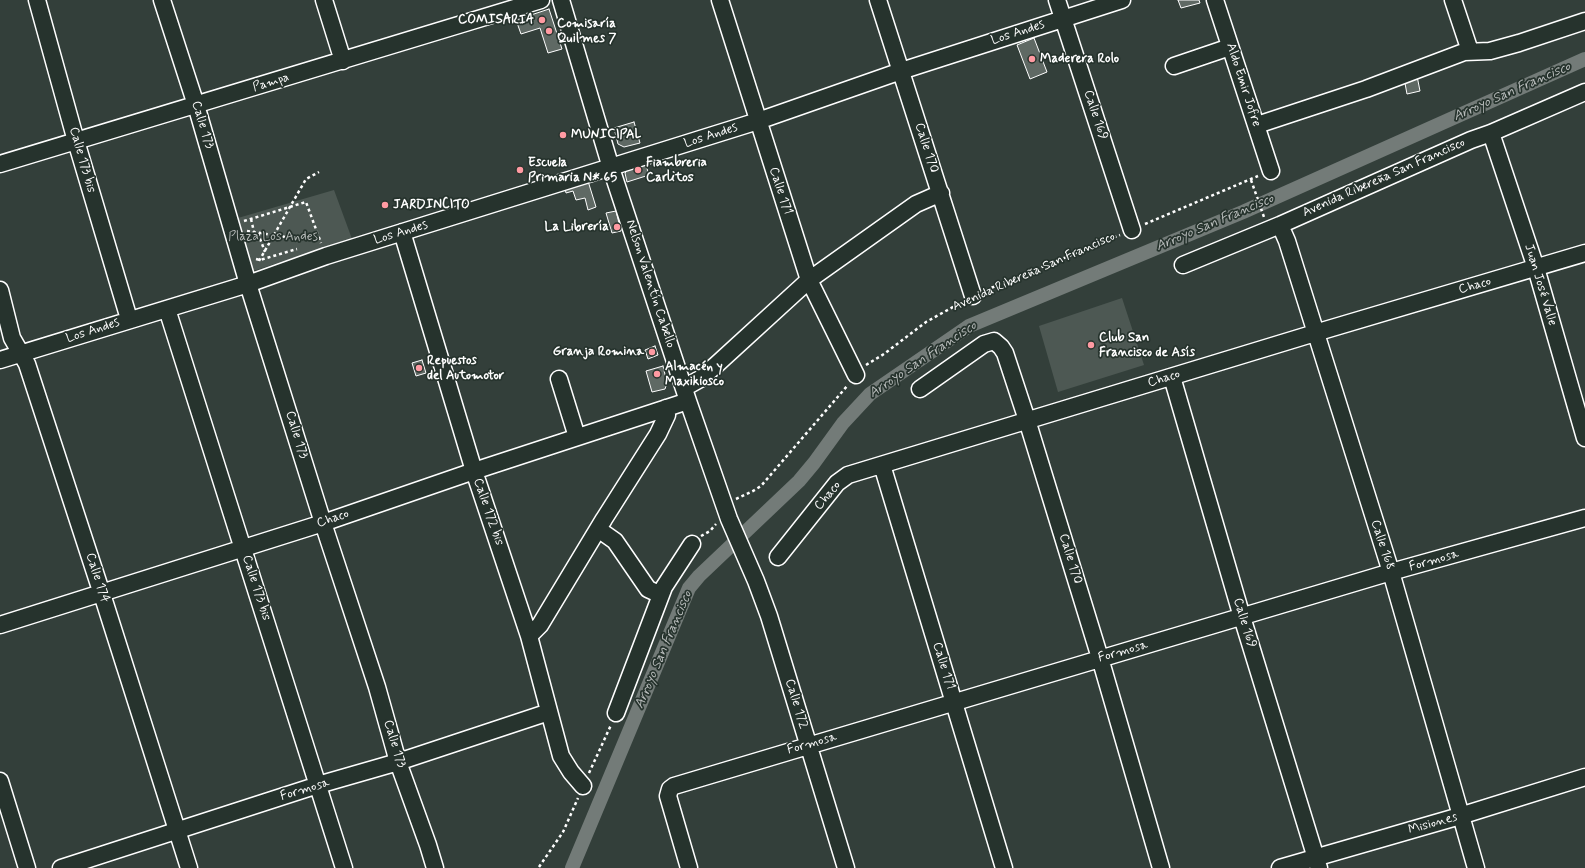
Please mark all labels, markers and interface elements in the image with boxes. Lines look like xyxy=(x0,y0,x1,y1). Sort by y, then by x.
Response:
place label: COMISARIA xyxy=(458,12,534,28)
marker: COMISARIA xyxy=(537,15,547,25)
place label: Comisaría Quilmes 7 xyxy=(557,16,616,47)
street label: Los Andes xyxy=(989,17,1047,49)
marker: Comisaría Quilmes 7 xyxy=(544,26,554,36)
street label: Aldo Emir Jofre xyxy=(1222,41,1264,129)
place label: Maderera Rolo xyxy=(1040,51,1119,67)
marker: Maderera Rolo xyxy=(1027,54,1037,64)
water label: Arroyo San Francisco xyxy=(1451,59,1573,125)
street label: Pampa xyxy=(251,70,291,96)
street label: Calle 169 xyxy=(1080,88,1110,142)
street label: Calle 173 xyxy=(187,99,217,151)
street label: Los Andes xyxy=(682,120,740,152)
street label: Calle 170 xyxy=(911,121,941,175)
street label: Calle 173 bis xyxy=(65,125,99,195)
place label: MUNICIPAL xyxy=(571,127,641,143)
marker: MUNICIPAL xyxy=(558,130,568,140)
street label: Avenida Ribereña San Francisco xyxy=(1300,135,1468,221)
place label: Escuela Primaria N* 65 xyxy=(528,155,617,186)
place label: Fiambreria Carlitos xyxy=(646,155,707,186)
marker: Escuela Primaria N* 65 xyxy=(515,165,525,175)
marker: Fiambreria Carlitos xyxy=(633,165,643,175)
street label: Calle 171 xyxy=(765,165,795,217)
water label: Arroyo San Francisco xyxy=(1154,191,1276,255)
place label: JARDINCITO xyxy=(393,197,470,213)
marker: JARDINCITO xyxy=(380,200,390,210)
street label: Los Andes xyxy=(372,217,430,249)
street label: Nelson Valentín Cabello xyxy=(622,218,678,350)
place label: La Librería xyxy=(545,219,609,235)
marker: La Librería xyxy=(612,222,622,232)
park label: Plaza Los Andes xyxy=(228,229,318,245)
street label: Avenida Ribereña San Francisco xyxy=(950,229,1118,315)
street label: Juan José Valle xyxy=(1520,242,1560,328)
street label: Chaco xyxy=(1457,274,1493,298)
street label: Los Andes xyxy=(64,315,122,347)
water label: Arroyo San Francisco xyxy=(866,318,980,402)
place label: Club San Francisco de Asís xyxy=(1099,330,1195,361)
marker: Club San Francisco de Asís xyxy=(1086,340,1096,350)
place label: Granja Romina xyxy=(553,344,644,360)
marker: Granja Romina xyxy=(647,347,657,357)
place label: Repuestos del Automotor xyxy=(427,353,504,384)
place label: Almacén y Maxikiosco xyxy=(665,359,724,390)
marker: Repuestos del Automotor xyxy=(414,363,424,373)
street label: Chaco xyxy=(1146,367,1182,391)
marker: Almacén y Maxikiosco xyxy=(652,369,662,379)
street label: Calle 173 xyxy=(281,409,311,461)
street label: Calle 172 bis xyxy=(469,476,507,548)
street label: Chaco xyxy=(811,478,845,514)
street label: Chaco xyxy=(315,506,351,532)
street label: Calle 168 xyxy=(1367,518,1397,572)
street label: Calle 170 xyxy=(1055,532,1085,586)
street label: Formosa xyxy=(1407,547,1461,575)
street label: Calle 174 xyxy=(82,551,112,605)
street label: Calle 173 bis xyxy=(238,553,274,623)
water label: Arroyo San Francisco xyxy=(632,589,696,711)
street label: Calle 169 xyxy=(1229,596,1259,650)
street label: Formosa xyxy=(1096,638,1150,666)
street label: Calle 171 xyxy=(928,640,958,692)
street label: Calle 172 xyxy=(781,677,811,731)
street label: Calle 173 xyxy=(379,718,409,770)
street label: Formosa xyxy=(785,730,839,758)
street label: Formosa xyxy=(278,775,332,805)
street label: Misiones xyxy=(1407,810,1459,838)

